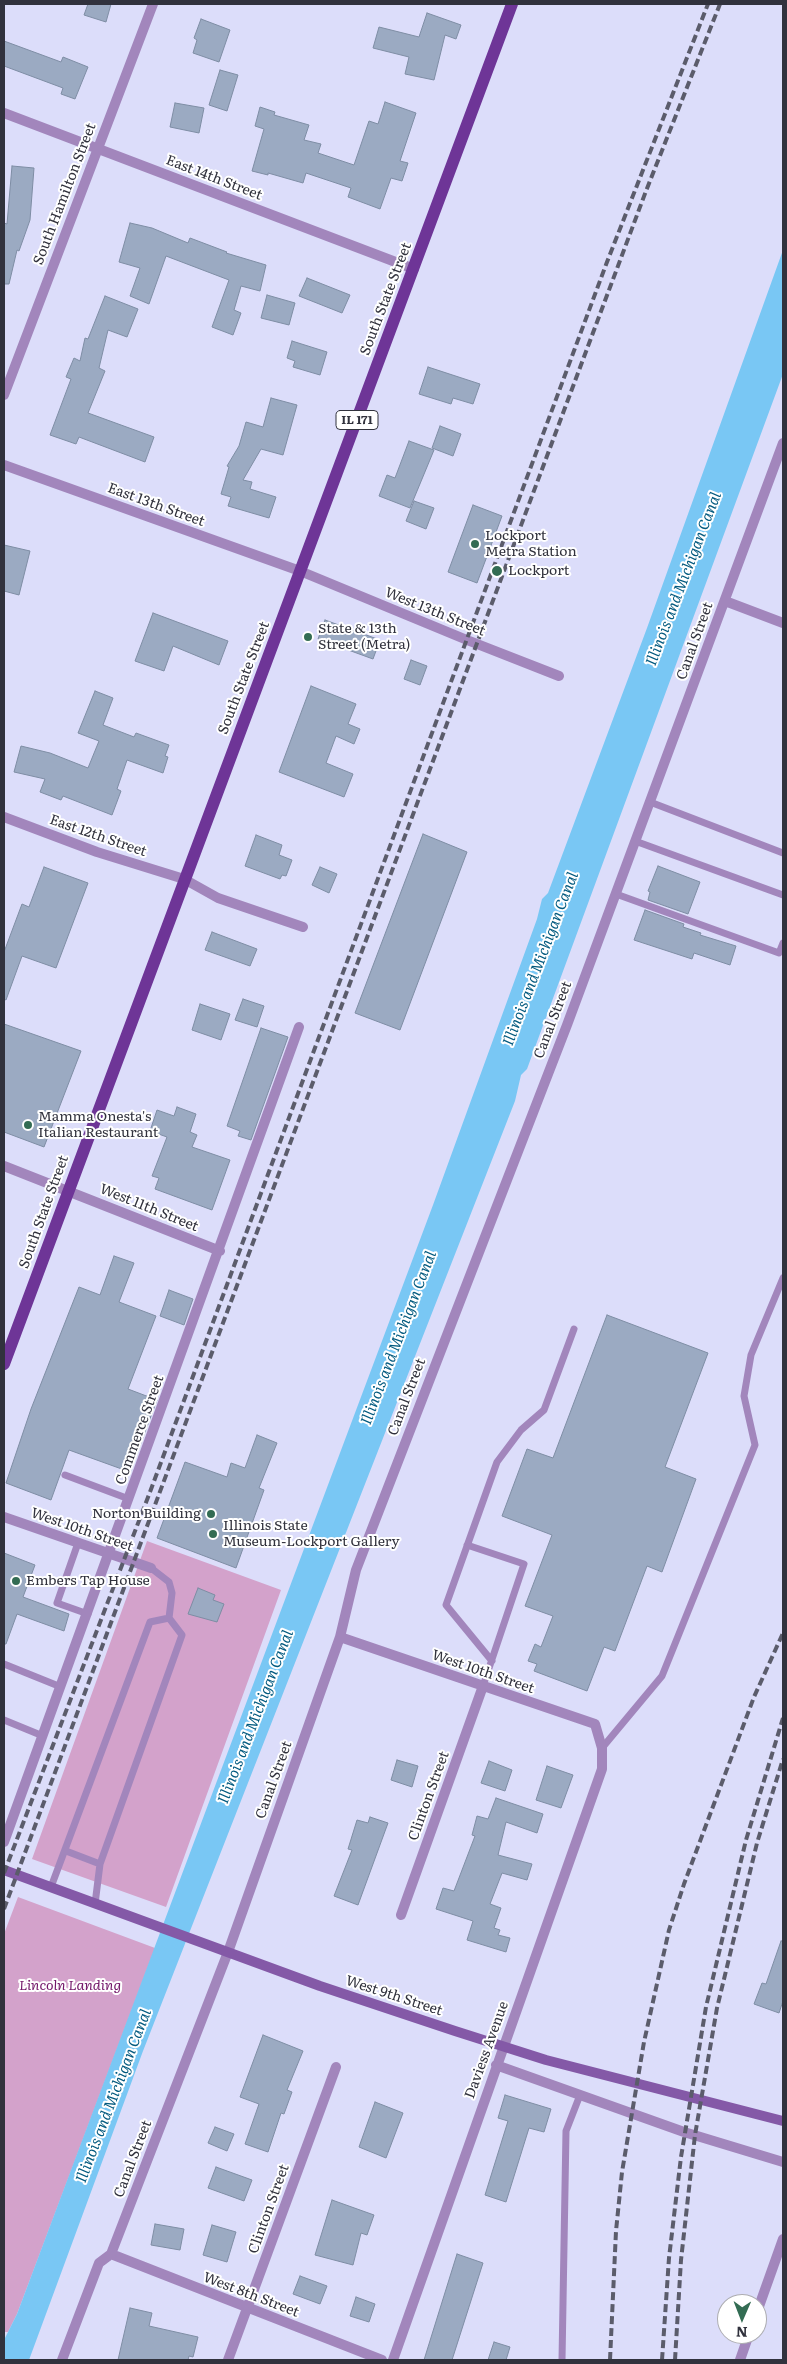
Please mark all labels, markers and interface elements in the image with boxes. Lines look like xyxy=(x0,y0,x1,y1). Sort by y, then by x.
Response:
street label: South Hamilton Street xyxy=(30,121,100,267)
street label: East 14th Street xyxy=(164,152,264,204)
street label: South State Street xyxy=(357,240,415,358)
road number: IL 171 xyxy=(336,410,378,430)
street label: East 13th Street xyxy=(105,480,207,530)
water label: Illinois and Michigan Canal xyxy=(643,490,725,668)
place label: Lockport Metra Station xyxy=(485,528,577,560)
marker: Lockport Metra Station xyxy=(469,538,481,550)
place label: Lockport xyxy=(508,563,569,579)
marker: Lockport xyxy=(490,564,504,578)
street label: West 13th Street xyxy=(382,584,488,640)
street label: Canal Street xyxy=(673,600,717,682)
street label: South State Street xyxy=(215,619,273,737)
place label: State & 13th Street (Metra) xyxy=(318,621,410,654)
marker: State & 13th Street (Metra) xyxy=(302,631,314,643)
street label: East 12th Street xyxy=(47,812,149,860)
water label: Illinois and Michigan Canal xyxy=(500,870,582,1048)
street label: Canal Street xyxy=(531,979,575,1061)
place label: Mamma Onesta's Italian Restaurant xyxy=(38,1109,158,1142)
marker: Mamma Onesta's Italian Restaurant xyxy=(22,1119,34,1131)
street label: South State Street xyxy=(16,1153,72,1271)
street label: West 11th Street xyxy=(97,1181,201,1235)
water label: Illinois and Michigan Canal xyxy=(358,1249,440,1427)
street label: Canal Street xyxy=(385,1356,429,1438)
street label: Commerce Street xyxy=(112,1373,168,1487)
street label: West 10th Street xyxy=(29,1505,135,1555)
place label: Norton Building xyxy=(92,1506,201,1522)
marker: Norton Building xyxy=(205,1508,217,1520)
place label: Illinois State Museum-Lockport Gallery xyxy=(223,1518,400,1550)
marker: Illinois State Museum-Lockport Gallery xyxy=(207,1528,219,1540)
place label: Embers Tap House xyxy=(26,1573,150,1589)
marker: Embers Tap House xyxy=(10,1575,22,1587)
water label: Illinois and Michigan Canal xyxy=(215,1628,297,1806)
street label: West 10th Street xyxy=(430,1647,536,1697)
street label: Canal Street xyxy=(252,1739,296,1821)
street label: Clinton Street xyxy=(405,1749,453,1843)
street label: West 9th Street xyxy=(343,1972,445,2020)
park label: Lincoln Landing xyxy=(19,1978,121,1994)
street label: Daviess Avenue xyxy=(462,1999,512,2101)
water label: Illinois and Michigan Canal xyxy=(73,2007,155,2185)
street label: Canal Street xyxy=(111,2118,155,2200)
street label: Clinton Street xyxy=(245,2162,293,2256)
street label: West 8th Street xyxy=(201,2269,301,2321)
north arrow xyxy=(717,2294,767,2344)
text: N xyxy=(736,2323,748,2343)

